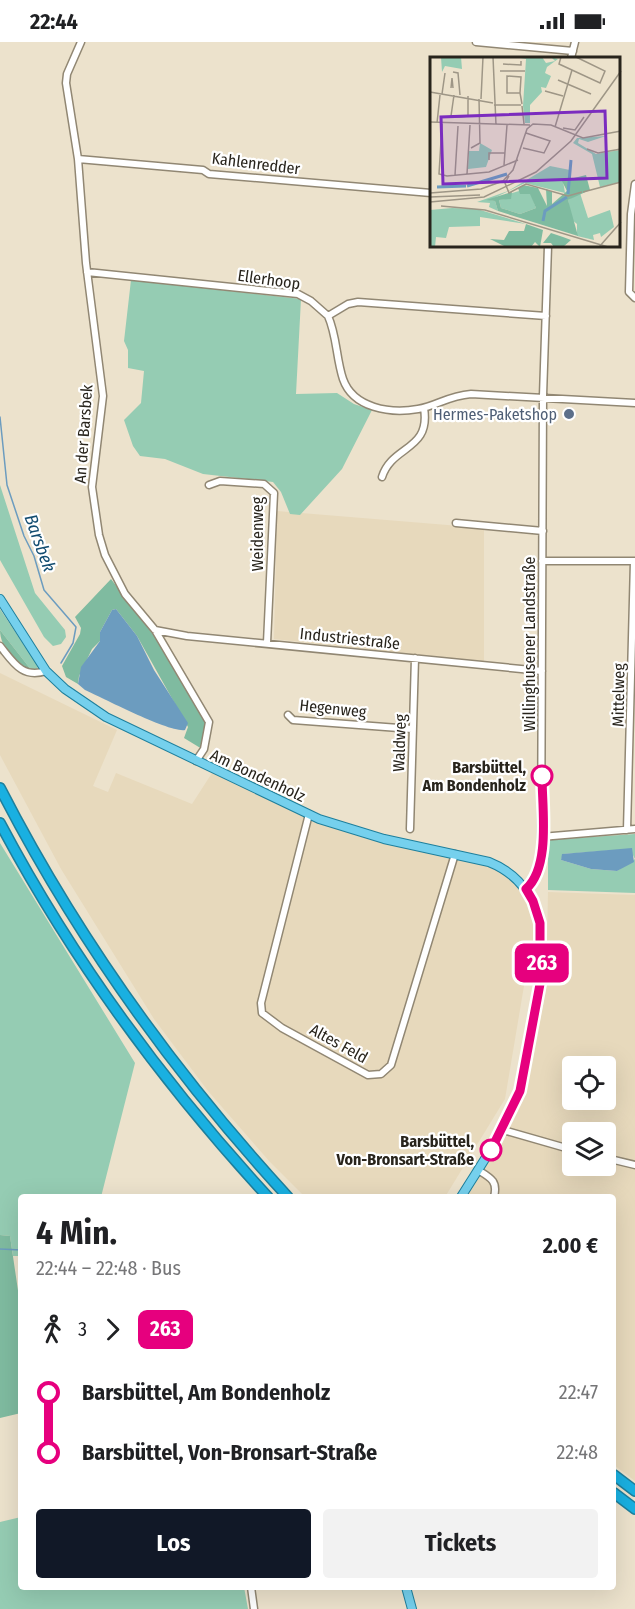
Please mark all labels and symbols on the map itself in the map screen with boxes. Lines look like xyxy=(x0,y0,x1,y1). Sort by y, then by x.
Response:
inset map xyxy=(430,57,620,248)
street label: Kahlenredder xyxy=(211,149,302,178)
street label: Ellerhoop xyxy=(236,266,301,293)
street label: An der Barsbek xyxy=(71,383,96,484)
place label: Hermes-Paketshop xyxy=(433,405,557,424)
marker: Hermes-Paketshop xyxy=(562,407,576,421)
street label: Weidenweg xyxy=(248,496,267,571)
water label: Barsbek xyxy=(19,511,61,575)
street label: Willinghusener Landstraße xyxy=(520,556,539,731)
street label: Industriestraße xyxy=(299,624,401,653)
street label: Mittelweg xyxy=(608,663,629,727)
street label: Hegenweg xyxy=(299,696,368,722)
street label: Waldweg xyxy=(389,713,410,772)
street label: Am Bondenholz xyxy=(207,745,308,806)
place label: Barsbüttel, Am Bondenholz xyxy=(422,758,526,795)
marker: Barsbüttel, Am Bondenholz xyxy=(531,765,553,787)
line badge: 263 xyxy=(508,944,576,982)
street label: Altes Feld xyxy=(307,1020,371,1067)
place label: Barsbüttel, Von-Bronsart-Straße xyxy=(335,1132,474,1169)
marker: Barsbüttel, Von-Bronsart-Straße xyxy=(480,1139,502,1161)

